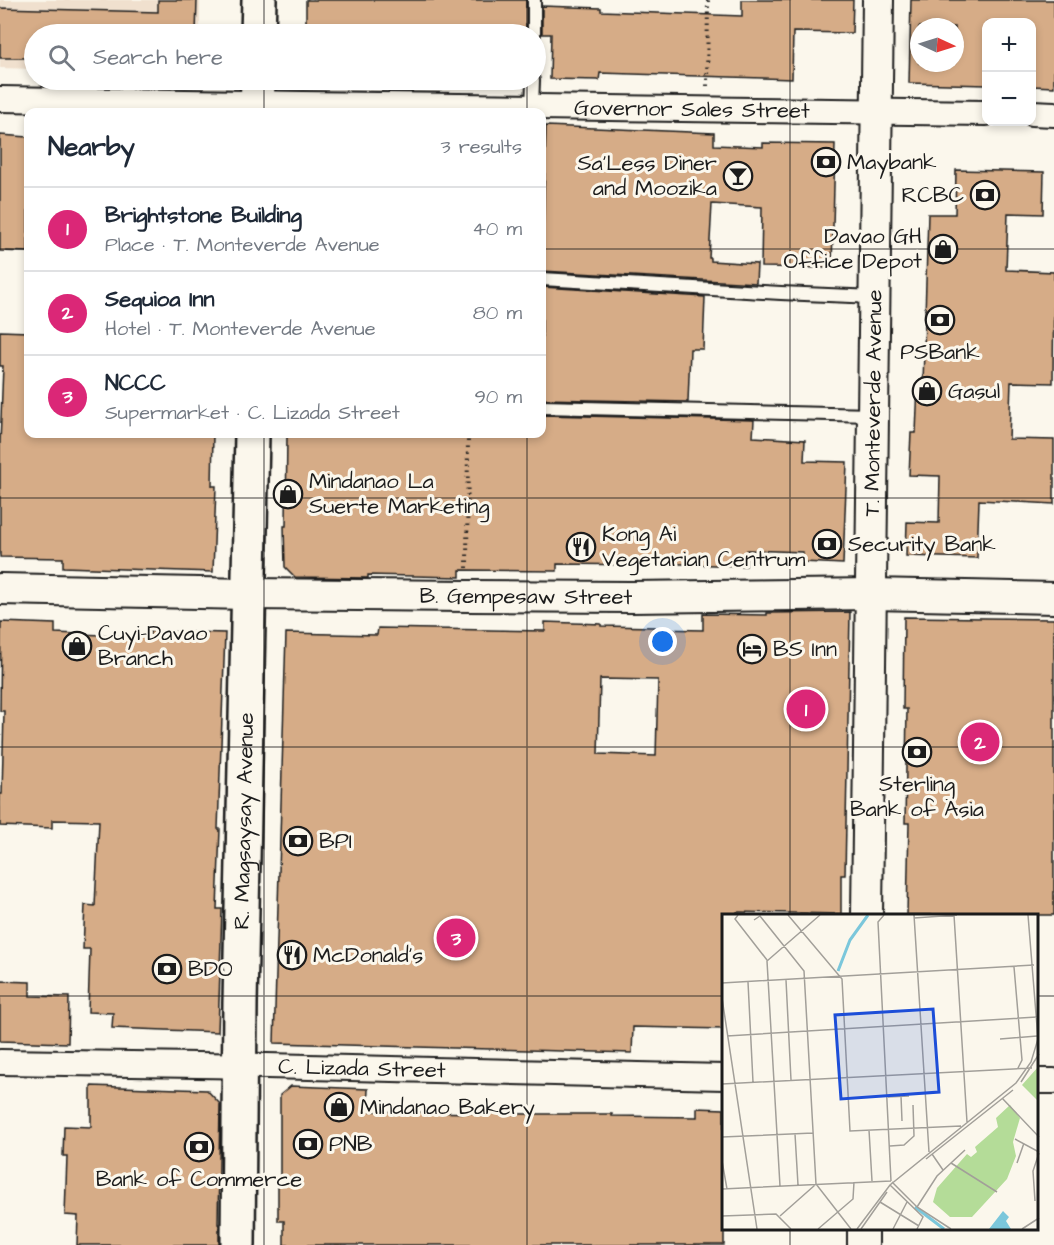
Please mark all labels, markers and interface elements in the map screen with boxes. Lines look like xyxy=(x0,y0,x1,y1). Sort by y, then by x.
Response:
north arrow xyxy=(910,18,964,72)
map controls xyxy=(982,18,1036,126)
button: + xyxy=(982,18,1036,72)
search box xyxy=(24,24,546,90)
icon: search xyxy=(45,41,78,74)
text: Search here xyxy=(93,42,223,73)
button: − xyxy=(982,72,1036,126)
street label: Governor Sales Street xyxy=(574,92,810,126)
text: Nearby xyxy=(48,129,135,165)
text: 3 results xyxy=(440,133,522,161)
bank icon: Maybank xyxy=(810,146,842,178)
place label: Maybank xyxy=(847,147,937,179)
place label: Sa'Less Diner and Moozika xyxy=(577,148,717,204)
bar icon: Sa'Less Diner and Moozika xyxy=(722,160,754,192)
bank icon: RCBC xyxy=(969,179,1001,211)
place label: RCBC xyxy=(902,180,964,211)
text: Brightstone Building xyxy=(105,200,302,231)
text: 1 xyxy=(66,215,69,243)
text: 40 m xyxy=(472,215,522,243)
place label: Davao GH Office Depot xyxy=(783,221,922,277)
text: Place · T. Monteverde Avenue xyxy=(105,231,380,259)
shop icon: Davao GH Office Depot xyxy=(927,233,959,265)
text: Sequioa Inn xyxy=(105,284,215,315)
street label: T. Monteverde Avenue xyxy=(856,289,890,517)
text: 2 xyxy=(62,299,73,327)
text: 80 m xyxy=(473,299,522,327)
bank icon: PSBank xyxy=(924,304,956,336)
text: Hotel · T. Monteverde Avenue xyxy=(105,315,376,343)
place label: PSBank xyxy=(900,337,980,368)
text: NCCC xyxy=(105,368,166,399)
shop icon: Gasul xyxy=(911,375,943,407)
place label: Gasul xyxy=(948,376,1000,407)
text: 3 xyxy=(62,383,73,411)
text: 90 m xyxy=(474,383,522,411)
text: Supermarket · C. Lizada Street xyxy=(105,399,400,427)
place label: Mindanao La Suerte Marketing xyxy=(309,466,489,523)
shop icon: Mindanao La Suerte Marketing xyxy=(272,478,304,510)
place label: Kong Ai Vegetarian Centrum xyxy=(602,519,805,576)
bank icon: Security Bank xyxy=(811,528,843,560)
place label: Security Bank xyxy=(848,529,996,561)
restaurant icon: Kong Ai Vegetarian Centrum xyxy=(565,531,597,563)
street label: B. Gempesaw Street xyxy=(419,580,632,613)
place label: Cuyi-Davao Branch xyxy=(98,618,208,674)
your location xyxy=(648,627,677,656)
shop icon: Cuyi-Davao Branch xyxy=(61,630,93,662)
hotel icon: BS Inn xyxy=(736,633,768,665)
place label: BS Inn xyxy=(773,634,837,665)
pin: 1 xyxy=(786,686,826,732)
street label: R. Magsaysay Avenue xyxy=(226,712,262,930)
pin: 2 xyxy=(960,720,1000,764)
bank icon: Sterling Bank of Asia xyxy=(901,736,933,768)
place label: Sterling Bank of Asia xyxy=(850,769,984,825)
bank icon: BPI xyxy=(282,825,314,857)
place label: BPI xyxy=(319,826,352,857)
inset map xyxy=(722,914,1039,1230)
pin: 3 xyxy=(436,916,476,960)
restaurant icon: McDonald's xyxy=(276,939,308,971)
place label: McDonald's xyxy=(313,940,423,971)
bank icon: BDO xyxy=(151,953,183,985)
place label: BDO xyxy=(188,954,233,985)
street label: C. Lizada Street xyxy=(278,1051,446,1086)
shop icon: Mindanao Bakery xyxy=(323,1091,355,1123)
place label: Mindanao Bakery xyxy=(360,1092,535,1124)
bank icon: PNB xyxy=(292,1128,324,1160)
place label: PNB xyxy=(329,1129,373,1160)
bank icon: Bank of Commerce xyxy=(183,1131,215,1163)
place label: Bank of Commerce xyxy=(96,1164,302,1195)

